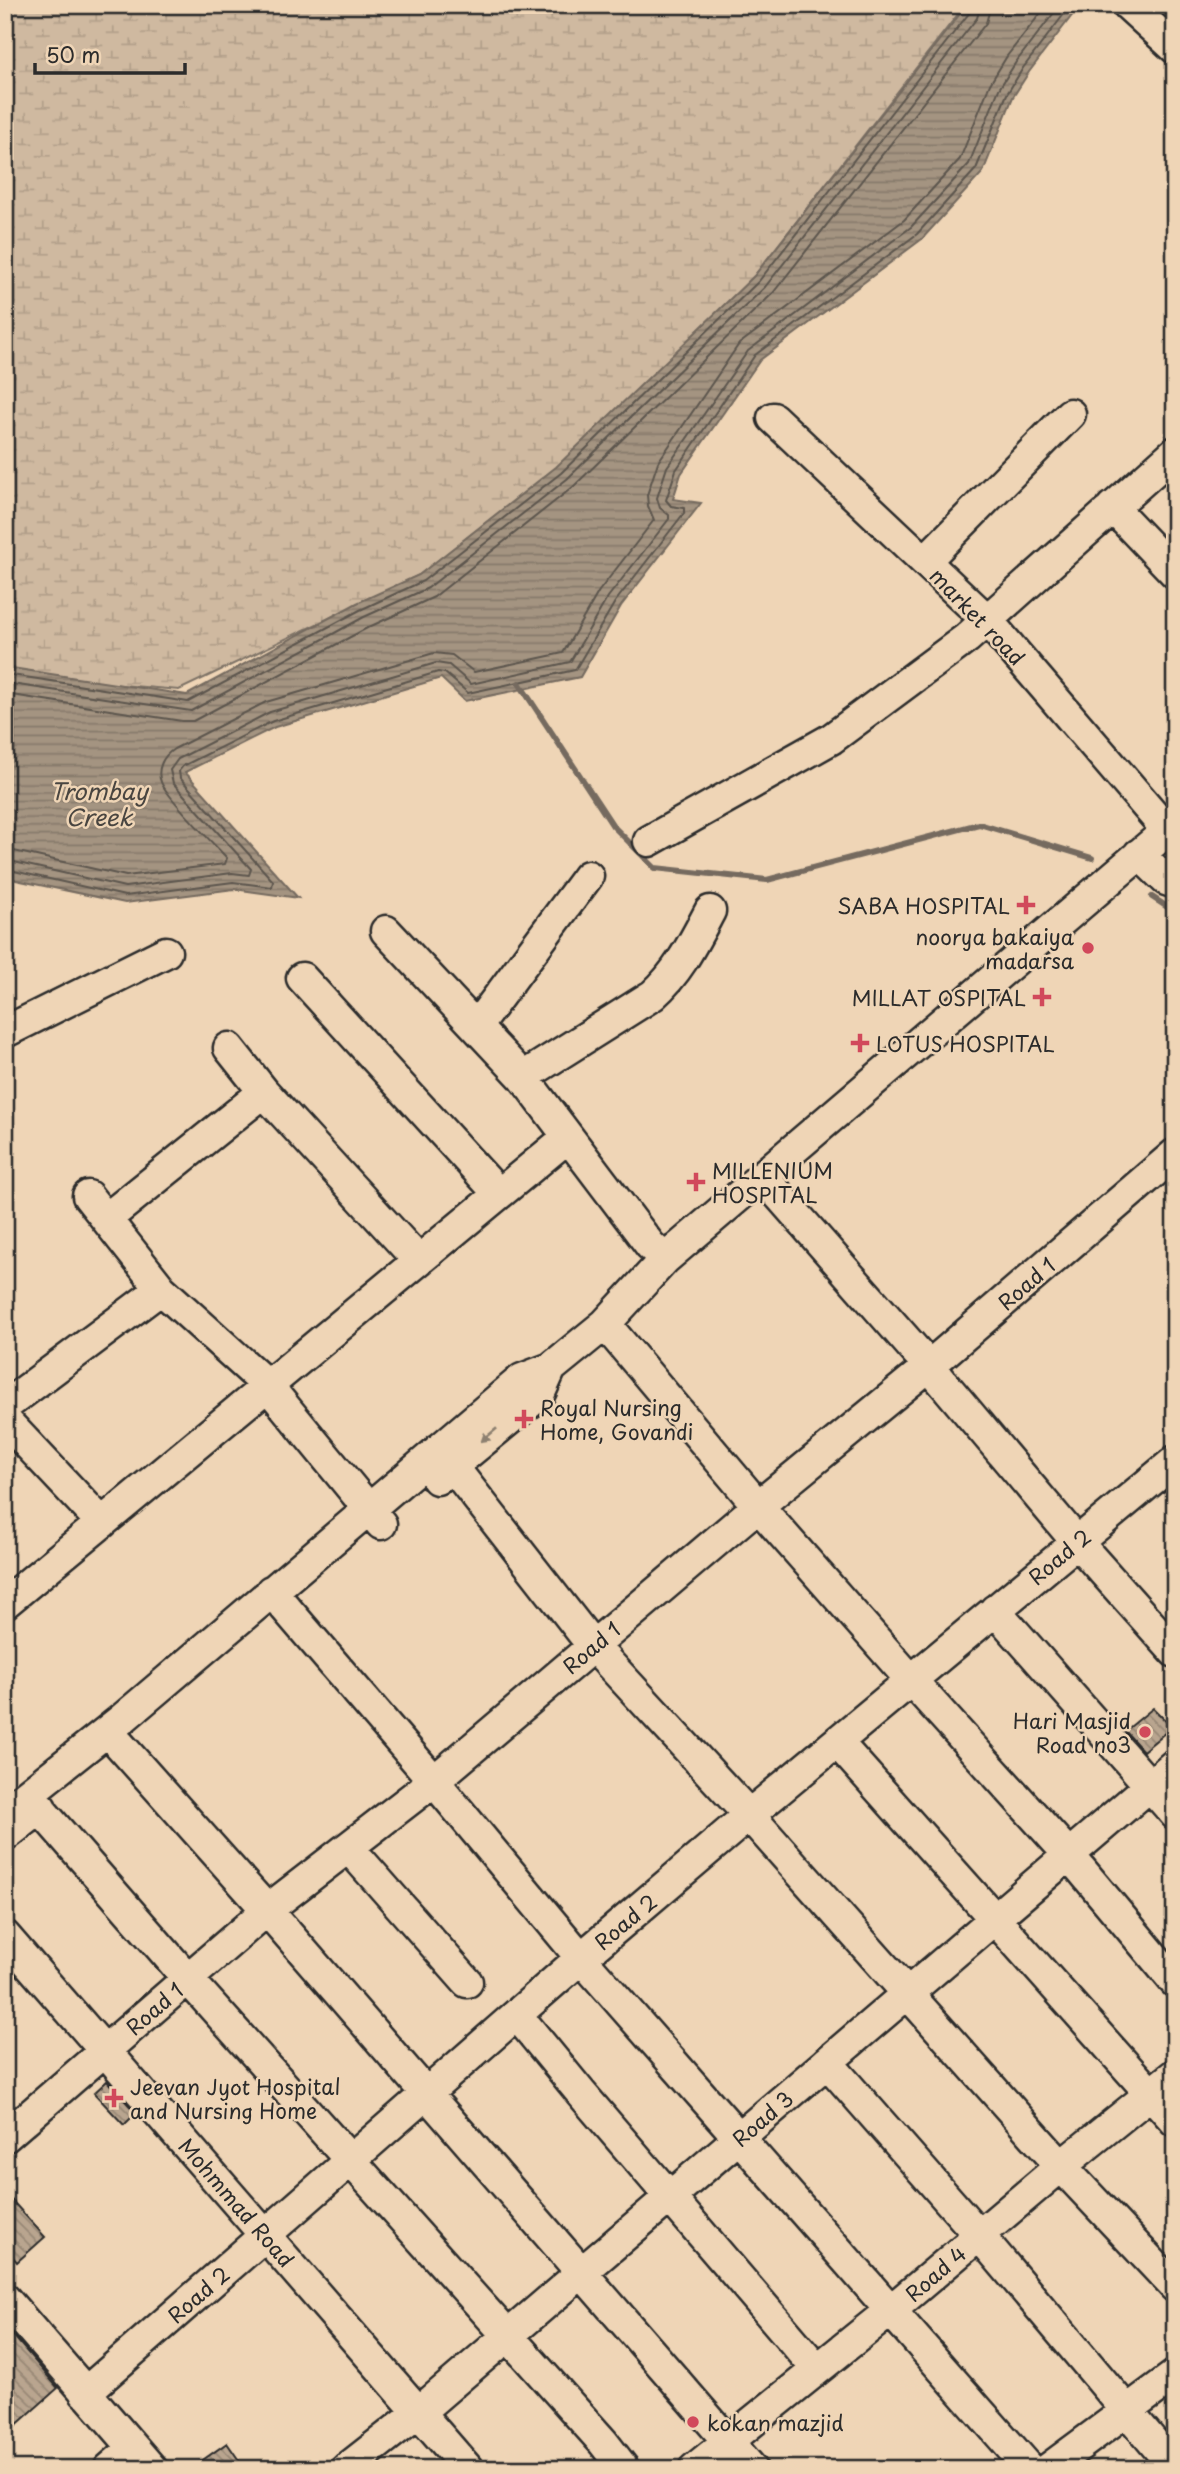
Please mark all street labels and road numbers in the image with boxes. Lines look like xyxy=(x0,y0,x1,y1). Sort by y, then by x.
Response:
street label: market road xyxy=(923,560,1033,672)
street label: Road 1 xyxy=(990,1249,1062,1317)
street label: Road 2 xyxy=(1021,1520,1097,1592)
street label: Road 1 xyxy=(555,1613,627,1681)
street label: Road 2 xyxy=(587,1885,663,1957)
street label: Road 1 xyxy=(118,1974,190,2042)
street label: Road 3 xyxy=(724,2082,800,2154)
street label: Mohmmad Road xyxy=(172,2130,302,2274)
street label: Road 4 xyxy=(897,2237,973,2309)
street label: Road 2 xyxy=(160,2258,236,2330)

